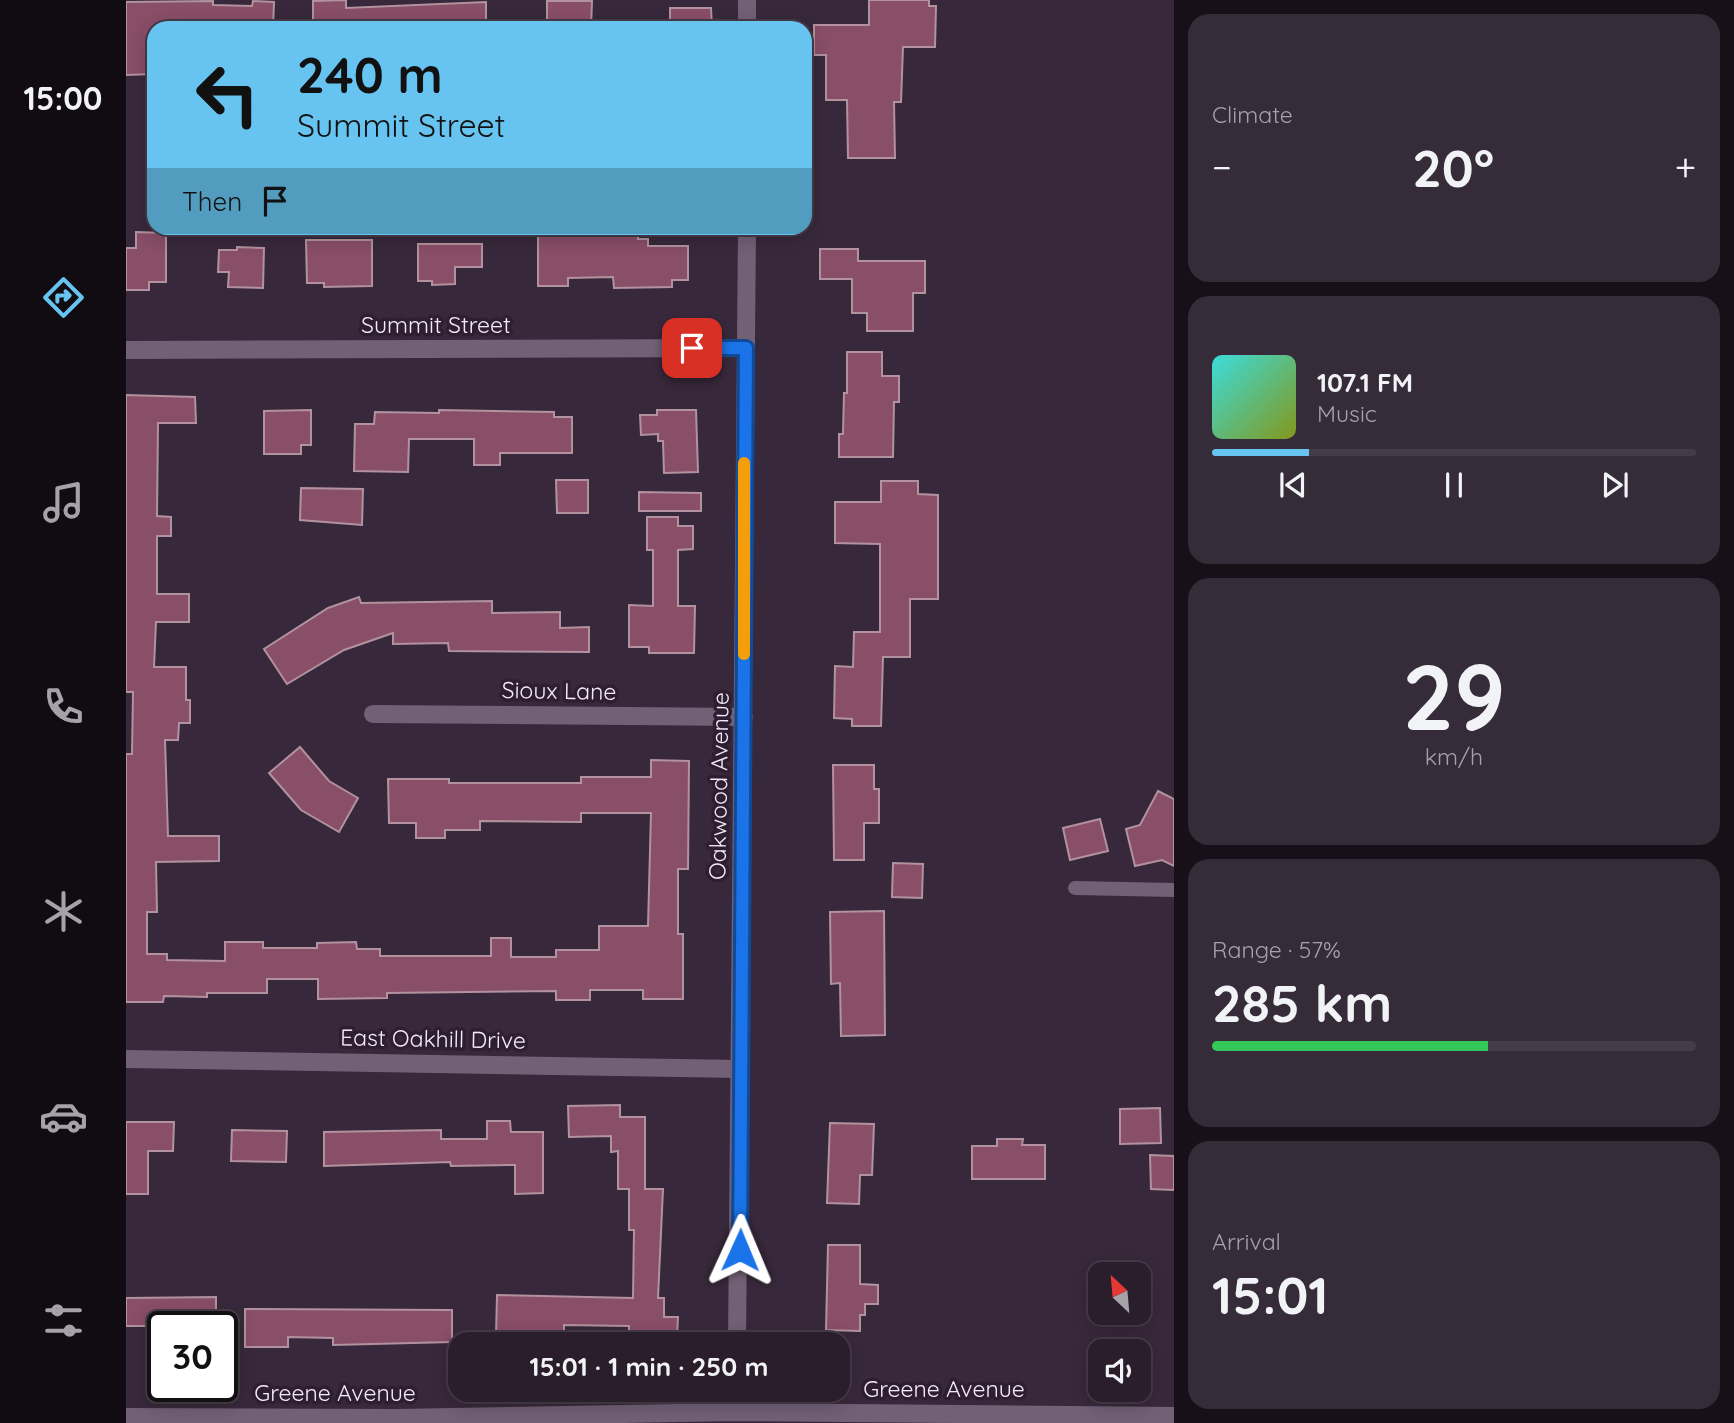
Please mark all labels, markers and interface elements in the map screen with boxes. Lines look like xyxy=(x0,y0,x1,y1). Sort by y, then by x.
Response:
text: 240 m xyxy=(297,44,443,105)
icon: left xyxy=(182,49,273,140)
text: 15:00 xyxy=(24,78,102,118)
text: Climate xyxy=(1212,100,1293,129)
text: Summit Street xyxy=(297,105,505,145)
text: 20° xyxy=(1412,135,1494,200)
text: − xyxy=(1212,143,1232,191)
text: + xyxy=(1675,143,1696,191)
icon: arrive xyxy=(256,182,294,220)
text: Then xyxy=(182,185,242,218)
icon: directions xyxy=(39,273,88,322)
street label: Summit Street xyxy=(361,310,511,339)
pin xyxy=(662,318,722,378)
icon: arrive xyxy=(673,329,711,367)
text: 107.1 FM xyxy=(1317,366,1413,399)
text: Music xyxy=(1317,399,1377,428)
icon: previous xyxy=(1274,466,1312,504)
icon: pause xyxy=(1435,466,1473,504)
icon: next xyxy=(1596,466,1634,504)
icon: music xyxy=(39,478,88,527)
text: 29 xyxy=(1402,639,1506,753)
street label: Sioux Lane xyxy=(501,675,617,706)
icon: phone xyxy=(39,682,88,731)
street label: Oakwood Avenue xyxy=(702,692,735,880)
text: km/h xyxy=(1425,742,1483,771)
icon: climate xyxy=(39,887,88,936)
text: Range · 57% xyxy=(1212,935,1341,964)
text: 285 km xyxy=(1212,970,1392,1035)
street label: East Oakhill Drive xyxy=(340,1022,526,1055)
icon: car xyxy=(39,1092,88,1141)
position arrow xyxy=(703,1213,777,1287)
text: Arrival xyxy=(1212,1227,1281,1256)
north arrow xyxy=(1088,1262,1152,1325)
map controls xyxy=(1088,1262,1151,1402)
text: 15:01 xyxy=(1212,1262,1329,1327)
icon: filters xyxy=(39,1296,88,1345)
speed limit sign: 30 xyxy=(147,1311,238,1402)
button: sound xyxy=(1088,1339,1151,1402)
text: 15:01 · 1 min · 250 m xyxy=(530,1350,768,1383)
street label: Greene Avenue xyxy=(863,1374,1025,1403)
street label: Greene Avenue xyxy=(254,1378,416,1407)

